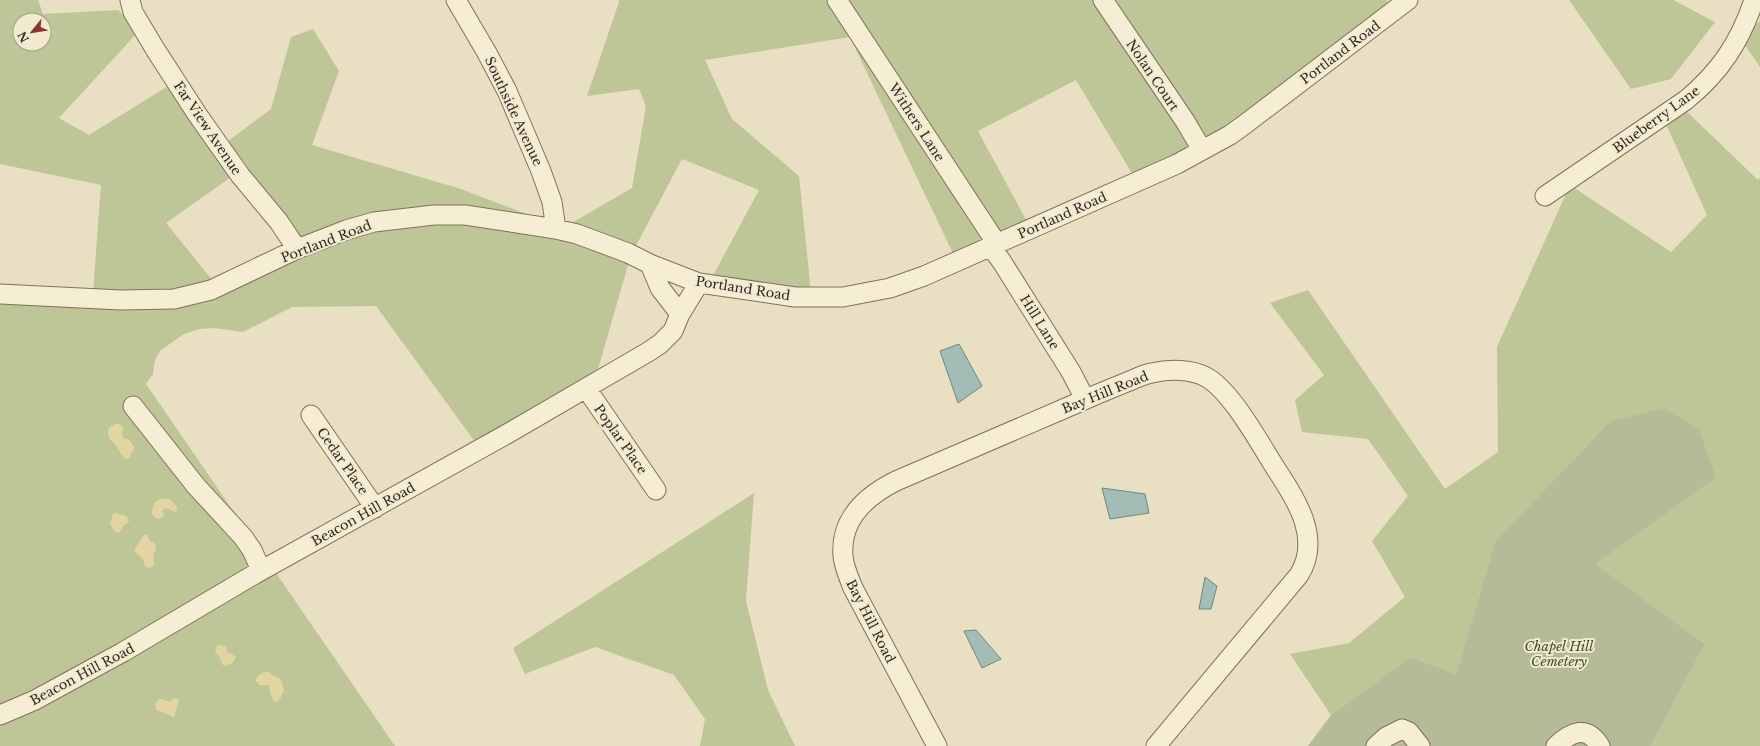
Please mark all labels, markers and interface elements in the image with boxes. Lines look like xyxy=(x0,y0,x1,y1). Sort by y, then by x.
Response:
north arrow xyxy=(12,12,52,52)
street label: Portland Road xyxy=(1297,17,1384,88)
text: N xyxy=(14,28,32,45)
street label: Nolan Court xyxy=(1122,36,1183,114)
street label: Southside Avenue xyxy=(481,54,546,169)
street label: Far View Avenue xyxy=(170,78,245,179)
street label: Withers Lane xyxy=(884,79,948,165)
street label: Blueberry Lane xyxy=(1609,82,1703,157)
street label: Portland Road xyxy=(1015,188,1110,243)
street label: Portland Road xyxy=(278,216,374,267)
street label: Portland Road xyxy=(694,273,792,304)
street label: Hill Lane xyxy=(1016,292,1063,353)
street label: Bay Hill Road xyxy=(1059,367,1151,418)
street label: Poplar Place xyxy=(590,401,651,478)
street label: Cedar Place xyxy=(313,424,372,498)
street label: Beacon Hill Road xyxy=(308,479,418,550)
street label: Bay Hill Road xyxy=(842,576,899,666)
park label: Chapel Hill Cemetery xyxy=(1525,638,1594,670)
street label: Beacon Hill Road xyxy=(27,640,138,709)

